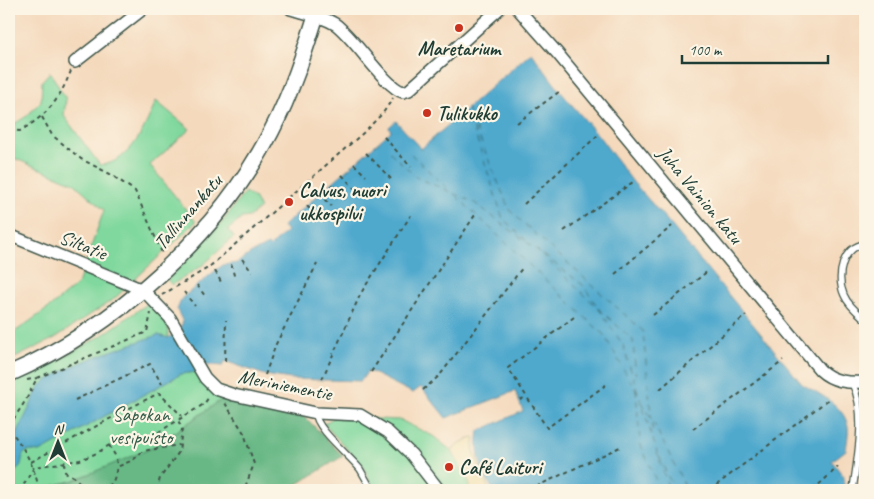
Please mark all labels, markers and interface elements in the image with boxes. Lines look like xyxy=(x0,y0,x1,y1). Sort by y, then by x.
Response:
marker: Maretarium xyxy=(453,22,465,34)
scale bar xyxy=(682,32,828,64)
place label: Maretarium xyxy=(418,36,502,61)
text: 100 m xyxy=(689,41,723,60)
place label: Tulikukko xyxy=(437,101,498,126)
marker: Tulikukko xyxy=(421,107,433,119)
street label: Juha Vainion katu xyxy=(651,140,749,250)
street label: Tallinnankatu xyxy=(148,168,229,255)
place label: Calvus, nuori ukkospilvi xyxy=(299,178,389,226)
marker: Calvus, nuori ukkospilvi xyxy=(283,196,295,208)
street label: Siltatie xyxy=(56,224,112,266)
street label: Meriniementie xyxy=(236,364,335,407)
park label: Sapokan vesipuisto xyxy=(110,402,174,450)
north arrow xyxy=(32,416,82,466)
text: N xyxy=(54,421,65,438)
place label: Café Laituri xyxy=(459,455,544,480)
marker: Café Laituri xyxy=(443,461,455,473)

